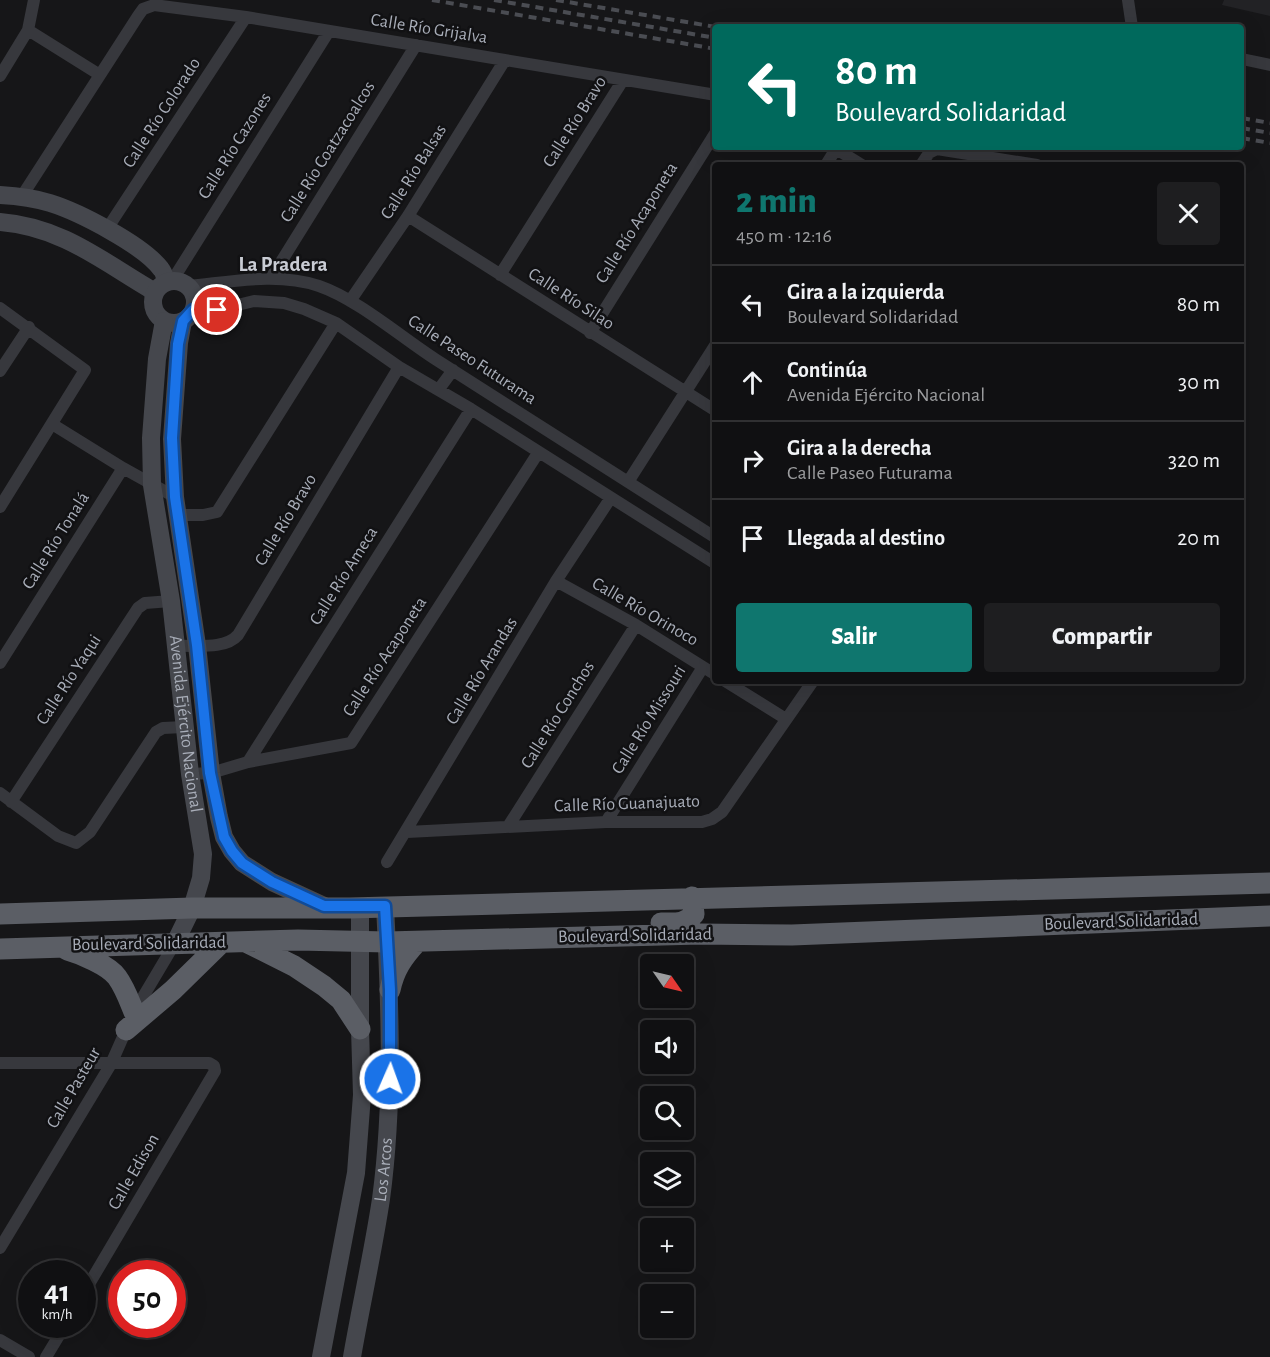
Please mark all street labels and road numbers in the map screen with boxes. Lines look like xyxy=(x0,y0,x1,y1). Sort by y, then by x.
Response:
street label: Calle Río Grijalva xyxy=(369,11,489,47)
street label: Calle Río Colorado xyxy=(120,55,204,171)
street label: Calle Río Bravo xyxy=(540,73,610,171)
street label: Calle Río Coatzacoalcos xyxy=(277,78,379,226)
street label: Calle Río Cazones xyxy=(195,90,275,202)
street label: Calle Río Balsas xyxy=(378,121,450,223)
street label: Calle Río Acaponeta xyxy=(593,159,681,287)
street label: Calle Río Silao xyxy=(525,265,617,333)
street label: Calle Paseo Futurama xyxy=(405,312,539,408)
street label: Calle Río Bravo xyxy=(252,471,320,569)
street label: Calle Río Tonalá xyxy=(19,489,93,593)
street label: Calle Río Ameca xyxy=(307,524,381,628)
street label: Calle Río Orinoco xyxy=(589,574,701,650)
street label: Calle Río Acaponeta xyxy=(340,594,430,720)
street label: Calle Río Arandas xyxy=(443,614,521,728)
street label: Calle Río Yaqui xyxy=(33,632,105,728)
street label: Avenida Ejército Nacional xyxy=(166,634,205,814)
street label: Calle Río Conchos xyxy=(518,658,598,772)
street label: Calle Río Missouri xyxy=(609,663,689,777)
street label: Calle Río Guanajuato xyxy=(554,792,700,816)
street label: Boulevard Solidaridad xyxy=(1044,910,1198,934)
street label: Boulevard Solidaridad xyxy=(558,926,712,946)
street label: Boulevard Solidaridad xyxy=(72,934,226,954)
street label: Calle Pasteur xyxy=(44,1044,104,1132)
street label: Calle Edison xyxy=(105,1131,163,1213)
street label: Los Arcos xyxy=(372,1137,396,1203)

